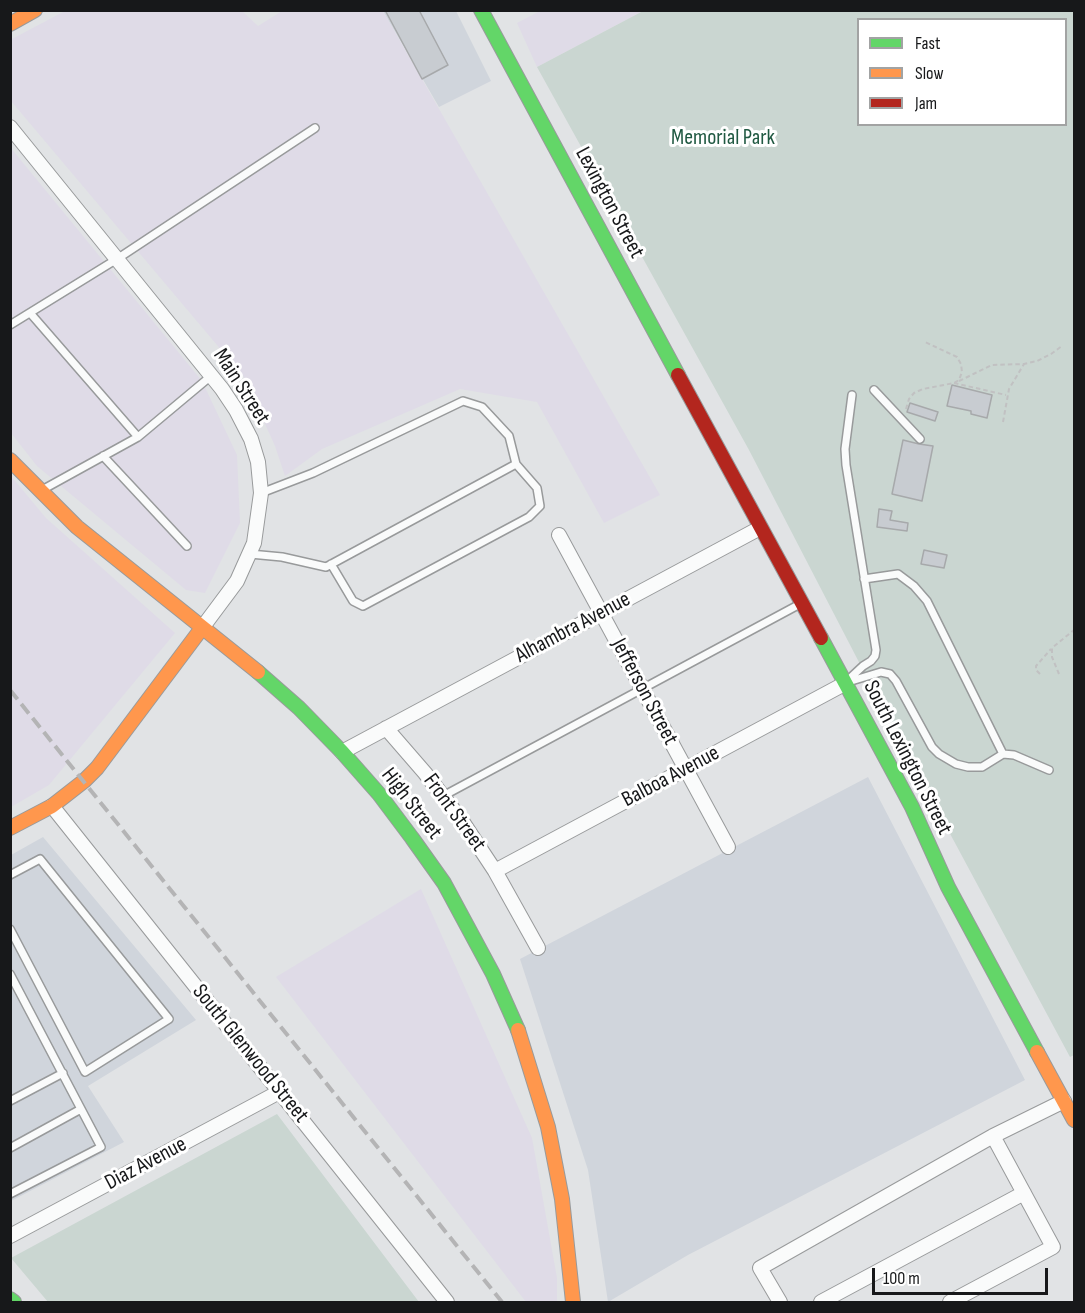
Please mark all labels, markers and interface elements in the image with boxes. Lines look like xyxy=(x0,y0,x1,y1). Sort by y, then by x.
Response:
legend xyxy=(857,18,1067,126)
text: Fast xyxy=(915,33,940,54)
text: Slow xyxy=(915,63,944,84)
text: Jam xyxy=(915,93,937,114)
park label: Memorial Park xyxy=(671,125,775,151)
street label: Lexington Street xyxy=(569,143,649,263)
street label: Main Street xyxy=(207,344,275,430)
street label: Alhambra Avenue xyxy=(511,587,635,669)
street label: Jefferson Street xyxy=(605,634,683,750)
street label: South Lexington Street xyxy=(857,677,957,839)
street label: Balboa Avenue xyxy=(618,740,724,814)
street label: High Street xyxy=(375,763,447,845)
street label: Front Street xyxy=(417,769,491,857)
street label: South Glenwood Street xyxy=(186,980,314,1128)
street label: Diaz Avenue xyxy=(101,1132,191,1196)
scale bar xyxy=(875,1256,1050,1294)
text: 100 m xyxy=(883,1268,920,1289)

